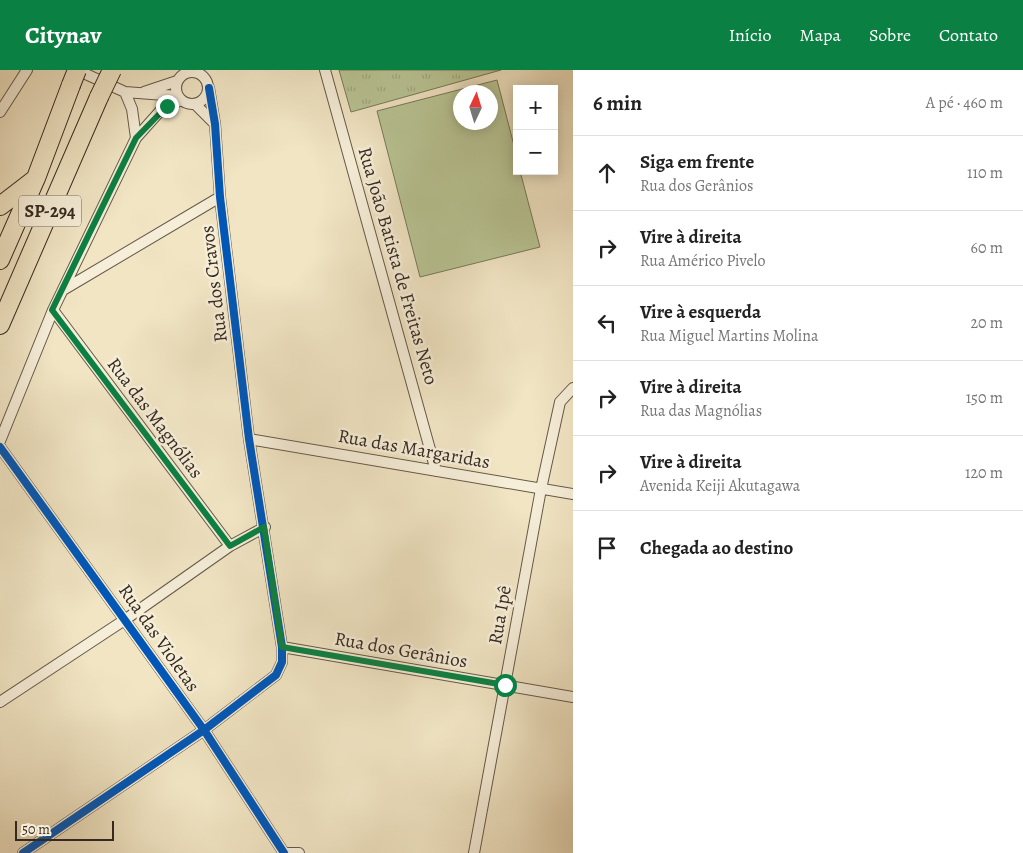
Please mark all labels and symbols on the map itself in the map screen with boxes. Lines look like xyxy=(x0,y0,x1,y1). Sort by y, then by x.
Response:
north arrow xyxy=(453,85,498,130)
route end xyxy=(156,95,179,118)
street label: Rua João Batista de Freitas Neto xyxy=(352,144,444,388)
road number: SP-294 xyxy=(19,195,81,226)
street label: Rua dos Cravos xyxy=(194,224,234,344)
street label: Rua das Magnólias xyxy=(101,352,209,484)
street label: Rua das Margaridas xyxy=(336,423,492,475)
street label: Rua das Violetas xyxy=(112,579,206,697)
street label: Rua Ipê xyxy=(482,584,518,646)
street label: Rua dos Gerânios xyxy=(332,626,470,674)
route start xyxy=(494,674,517,697)
scale bar xyxy=(15,818,114,841)

